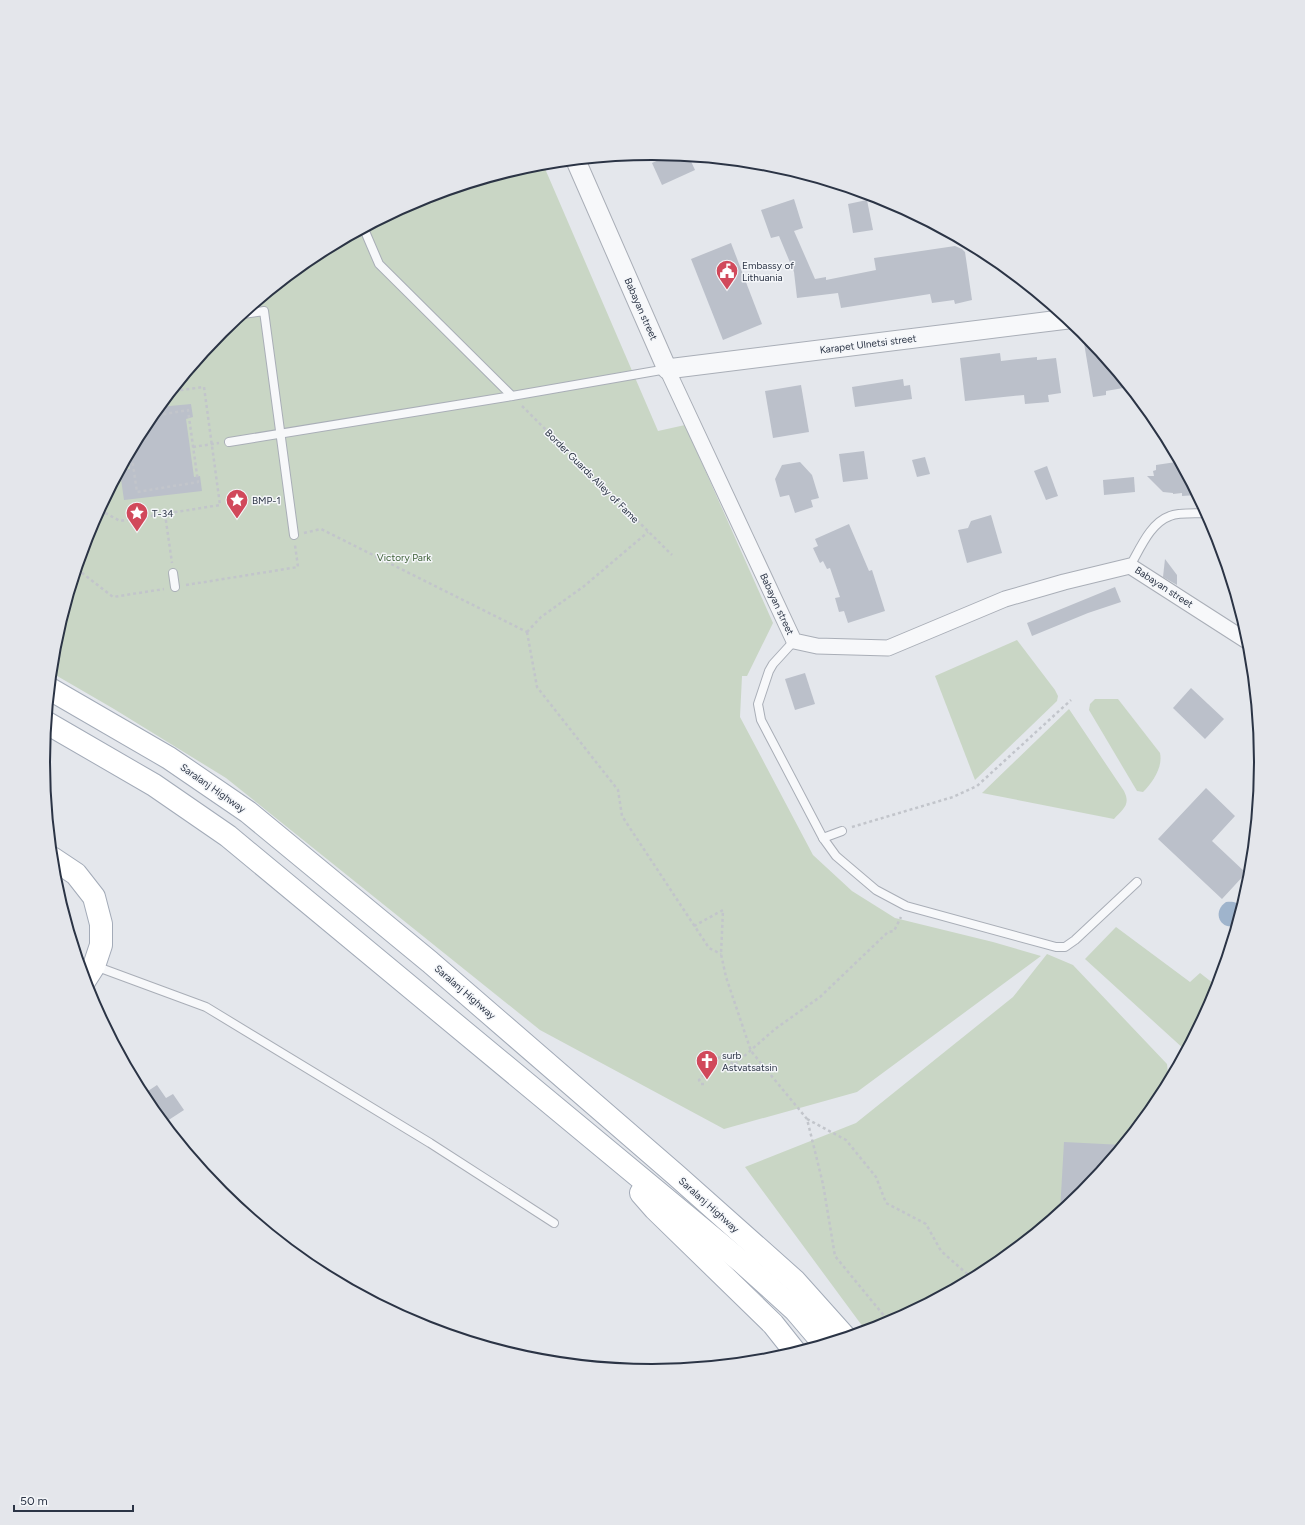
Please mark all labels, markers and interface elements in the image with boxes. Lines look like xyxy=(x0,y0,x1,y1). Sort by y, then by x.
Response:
public building icon: Embassy of Lithuania xyxy=(714,258,740,291)
place label: Embassy of Lithuania xyxy=(742,259,794,284)
street label: Babayan street xyxy=(621,276,661,342)
street label: Karapet Ulnetsi street xyxy=(819,332,917,356)
street label: Border Guards Alley of Fame xyxy=(542,426,642,526)
place icon: BMP-1 xyxy=(224,487,250,520)
place label: BMP-1 xyxy=(252,494,281,507)
place icon: T-34 xyxy=(124,500,150,533)
place label: T-34 xyxy=(152,507,173,520)
park label: Victory Park xyxy=(377,551,431,564)
street label: Babayan street xyxy=(1132,563,1196,611)
street label: Babayan street xyxy=(757,571,797,637)
street label: Saralanj Highway xyxy=(178,761,249,816)
street label: Saralanj Highway xyxy=(432,962,499,1023)
church icon: surb Astvatsatsin xyxy=(694,1048,720,1081)
place label: surb Astvatsatsin xyxy=(722,1049,778,1074)
street label: Saralanj Highway xyxy=(676,1174,742,1236)
scale bar xyxy=(14,1487,133,1513)
text: 50 m xyxy=(20,1494,48,1508)

